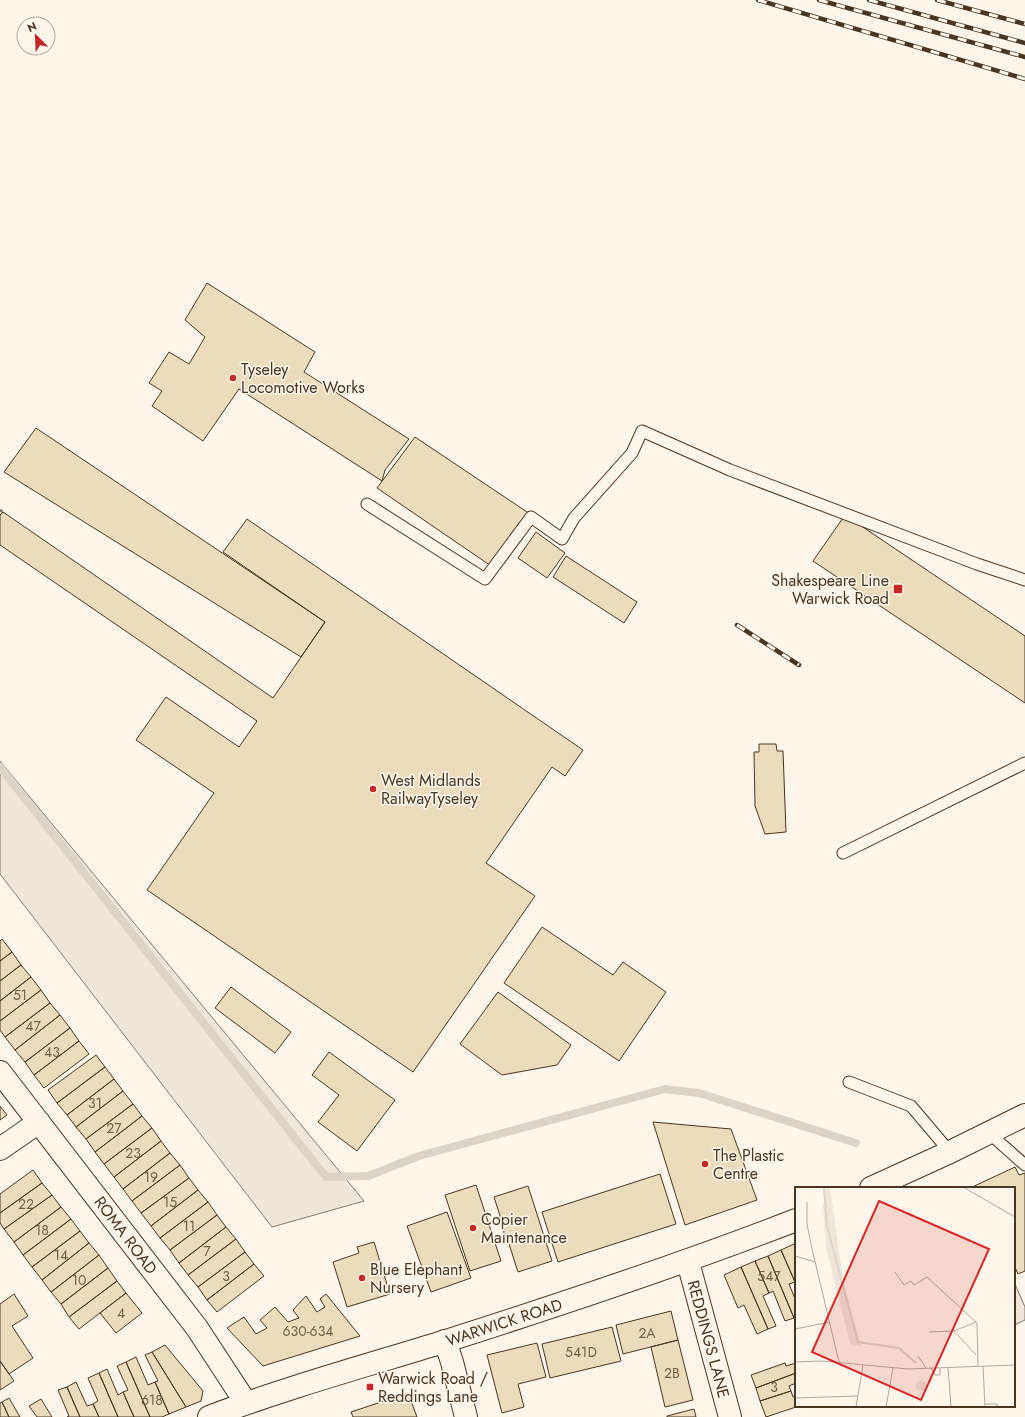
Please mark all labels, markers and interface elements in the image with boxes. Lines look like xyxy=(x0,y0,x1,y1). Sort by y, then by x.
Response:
north arrow xyxy=(16,16,56,56)
text: N xyxy=(25,18,39,36)
place label: Tyseley Locomotive Works xyxy=(241,358,365,399)
marker: Tyseley Locomotive Works xyxy=(228,373,238,383)
place label: Shakespeare Line Warwick Road xyxy=(771,569,889,610)
marker: Shakespeare Line Warwick Road xyxy=(892,583,904,595)
place label: West Midlands RailwayTyseley xyxy=(381,769,480,810)
marker: West Midlands RailwayTyseley xyxy=(368,784,378,794)
house number: 51 xyxy=(13,985,27,1005)
house number: 47 xyxy=(25,1016,41,1036)
house number: 43 xyxy=(44,1042,60,1062)
house number: 31 xyxy=(88,1093,102,1113)
house number: 27 xyxy=(106,1118,122,1138)
house number: 23 xyxy=(125,1143,141,1163)
place label: The Plastic Centre xyxy=(713,1144,784,1185)
marker: The Plastic Centre xyxy=(700,1159,710,1169)
house number: 19 xyxy=(144,1167,158,1187)
inset map xyxy=(795,1187,1015,1407)
street label: ROMA ROAD xyxy=(89,1191,163,1279)
house number: 15 xyxy=(163,1192,177,1212)
house number: 22 xyxy=(18,1194,34,1214)
place label: Copier Maintenance xyxy=(481,1208,567,1249)
house number: 11 xyxy=(183,1216,195,1236)
house number: 18 xyxy=(35,1220,49,1240)
marker: Copier Maintenance xyxy=(468,1223,478,1233)
house number: 7 xyxy=(203,1241,211,1261)
house number: 14 xyxy=(54,1245,68,1265)
place label: Blue Elephant Nursery xyxy=(370,1258,462,1299)
house number: 3 xyxy=(222,1266,230,1286)
house number: 547 xyxy=(757,1266,781,1286)
house number: 10 xyxy=(72,1270,86,1290)
marker: Blue Elephant Nursery xyxy=(357,1273,367,1283)
street label: REDDINGS LANE xyxy=(682,1278,735,1401)
street label: WARWICK ROAD xyxy=(443,1293,565,1352)
house number: 4 xyxy=(117,1303,125,1323)
house number: 630-634 xyxy=(283,1321,333,1341)
house number: 2A xyxy=(638,1323,656,1343)
house number: 541D xyxy=(565,1342,597,1362)
house number: 2B xyxy=(664,1363,680,1383)
place label: Warwick Road / Reddings Lane xyxy=(378,1367,488,1408)
house number: 3 xyxy=(770,1377,778,1397)
marker: Warwick Road / Reddings Lane xyxy=(365,1382,375,1392)
house number: 618 xyxy=(141,1390,163,1410)

